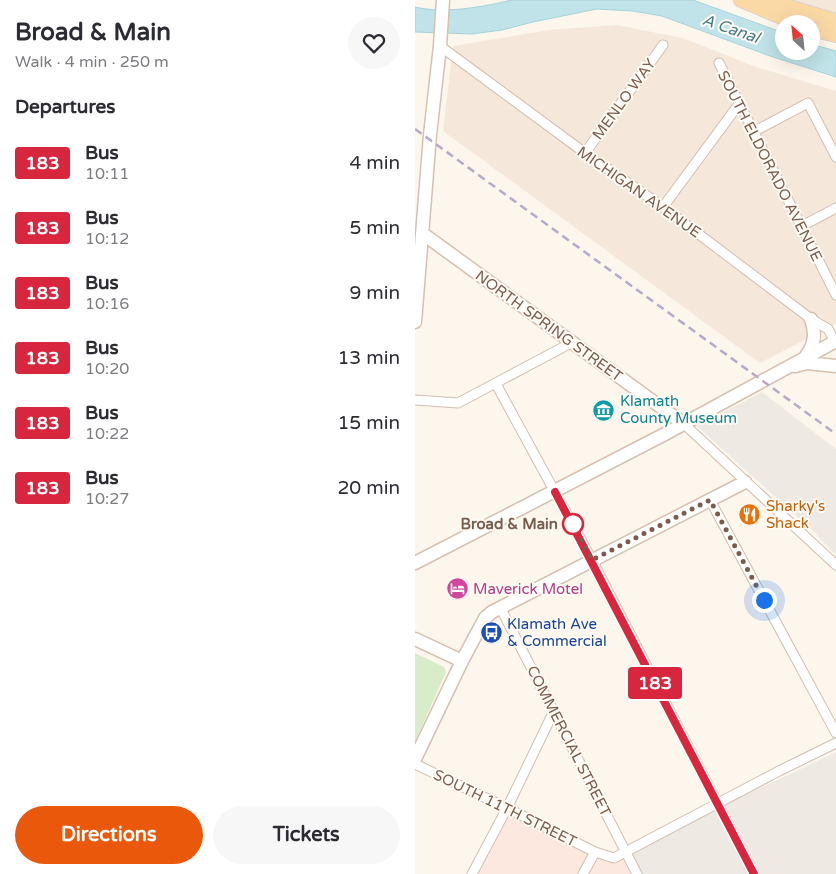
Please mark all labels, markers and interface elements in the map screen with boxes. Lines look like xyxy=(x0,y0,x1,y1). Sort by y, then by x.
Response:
water label: A Canal xyxy=(700,10,764,49)
north arrow xyxy=(775,15,820,60)
map controls xyxy=(775,15,820,60)
button: heart xyxy=(348,17,400,69)
text: Broad & Main xyxy=(15,18,171,47)
text: Walk · 4 min · 250 m xyxy=(15,52,169,72)
street label: MENLO WAY xyxy=(589,55,660,143)
street label: SOUTH ELDORADO AVENUE xyxy=(714,68,826,264)
text: Departures xyxy=(15,96,115,118)
text: Bus xyxy=(85,142,119,164)
street label: MICHIGAN AVENUE xyxy=(574,143,704,241)
text: 183 xyxy=(26,152,59,174)
text: 4 min xyxy=(349,152,400,174)
text: 10:11 xyxy=(85,164,129,184)
text: Bus xyxy=(85,207,119,229)
text: 183 xyxy=(26,217,59,239)
text: 5 min xyxy=(349,217,400,239)
text: 10:12 xyxy=(85,229,129,249)
street label: NORTH SPRING STREET xyxy=(472,267,626,385)
text: Bus xyxy=(85,272,119,294)
text: 183 xyxy=(26,282,59,304)
text: 9 min xyxy=(349,282,400,304)
text: 10:16 xyxy=(85,294,129,314)
text: Bus xyxy=(85,337,119,359)
text: 183 xyxy=(26,347,59,369)
text: 13 min xyxy=(337,347,400,369)
text: 10:20 xyxy=(85,359,129,379)
place label: Klamath County Museum xyxy=(620,392,737,427)
museum icon: Klamath County Museum xyxy=(592,398,616,422)
text: Bus xyxy=(85,402,119,424)
text: 183 xyxy=(26,412,59,434)
text: 15 min xyxy=(337,412,400,434)
text: 10:22 xyxy=(85,424,129,444)
text: Bus xyxy=(85,467,119,489)
text: 183 xyxy=(26,477,59,499)
text: 20 min xyxy=(337,477,400,499)
text: 10:27 xyxy=(85,489,129,509)
place label: Sharky's Shack xyxy=(766,497,825,532)
restaurant icon: Sharky's Shack xyxy=(738,503,762,527)
marker: Broad & Main xyxy=(562,513,584,535)
place label: Broad & Main xyxy=(461,515,558,533)
hotel icon: Maverick Motel xyxy=(445,577,469,601)
place label: Maverick Motel xyxy=(473,580,583,598)
your location xyxy=(752,588,777,613)
place label: Klamath Ave & Commercial xyxy=(507,615,607,650)
bus stop icon: Klamath Ave & Commercial xyxy=(479,621,503,645)
street label: COMMERCIAL STREET xyxy=(523,663,615,819)
line badge: 183 xyxy=(626,667,684,699)
text: 183 xyxy=(638,672,672,694)
street label: SOUTH 11TH STREET xyxy=(430,765,580,851)
button: Directions xyxy=(15,806,203,864)
button: Tickets xyxy=(213,806,400,864)

